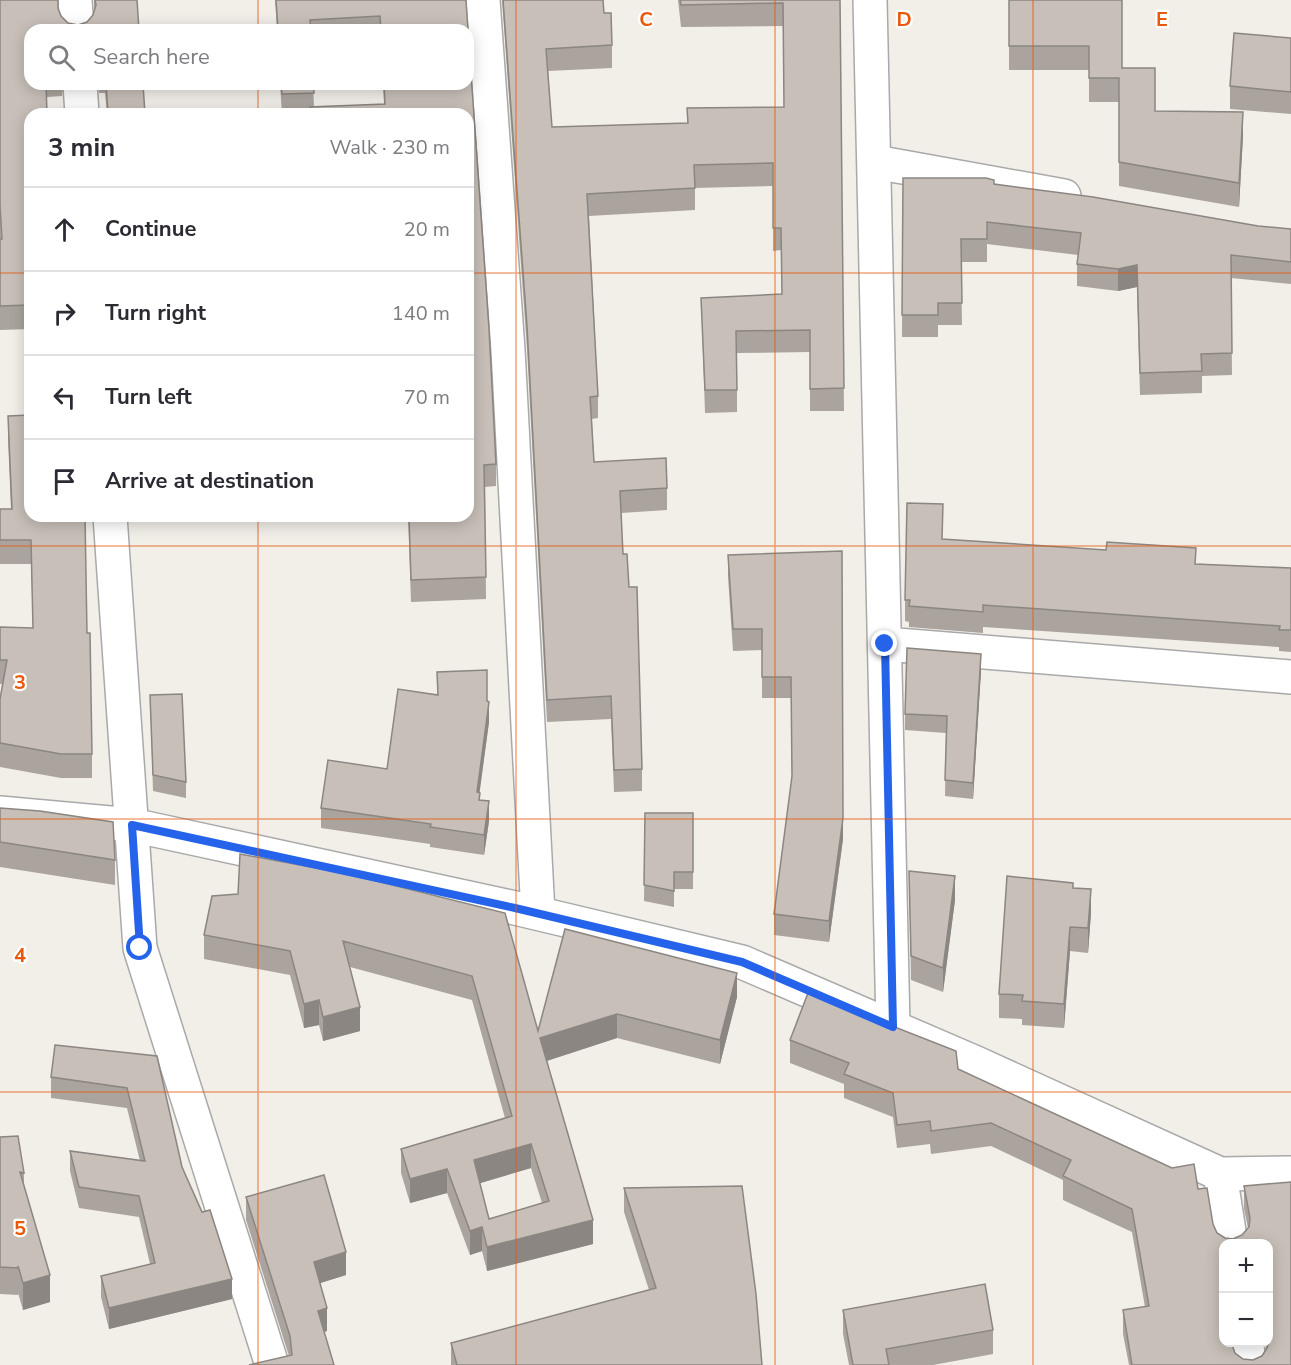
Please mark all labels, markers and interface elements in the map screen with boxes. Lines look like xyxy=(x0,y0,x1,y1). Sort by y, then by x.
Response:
text: C xyxy=(639,6,653,33)
text: D xyxy=(896,6,912,33)
text: E xyxy=(1156,6,1168,33)
search box xyxy=(24,24,474,90)
icon: search xyxy=(45,41,78,74)
text: Search here xyxy=(93,42,210,72)
text: 3 min xyxy=(48,130,115,165)
text: Walk · 230 m xyxy=(330,134,450,161)
icon: ahead xyxy=(48,213,81,246)
text: Continue xyxy=(105,214,196,244)
text: 20 m xyxy=(404,216,450,243)
icon: right xyxy=(48,297,81,330)
text: Turn right xyxy=(105,298,206,328)
text: 140 m xyxy=(392,300,450,327)
icon: left xyxy=(48,381,81,414)
text: Turn left xyxy=(105,382,192,412)
text: 70 m xyxy=(404,384,450,411)
icon: arrive xyxy=(48,465,81,498)
text: Arrive at destination xyxy=(105,466,314,496)
route end xyxy=(871,630,897,656)
text: 3 xyxy=(14,669,26,696)
route start xyxy=(126,934,152,960)
text: 4 xyxy=(14,942,26,969)
text: 5 xyxy=(14,1215,26,1242)
map controls xyxy=(1219,1239,1273,1347)
button: + xyxy=(1219,1239,1273,1293)
button: − xyxy=(1219,1293,1273,1347)

